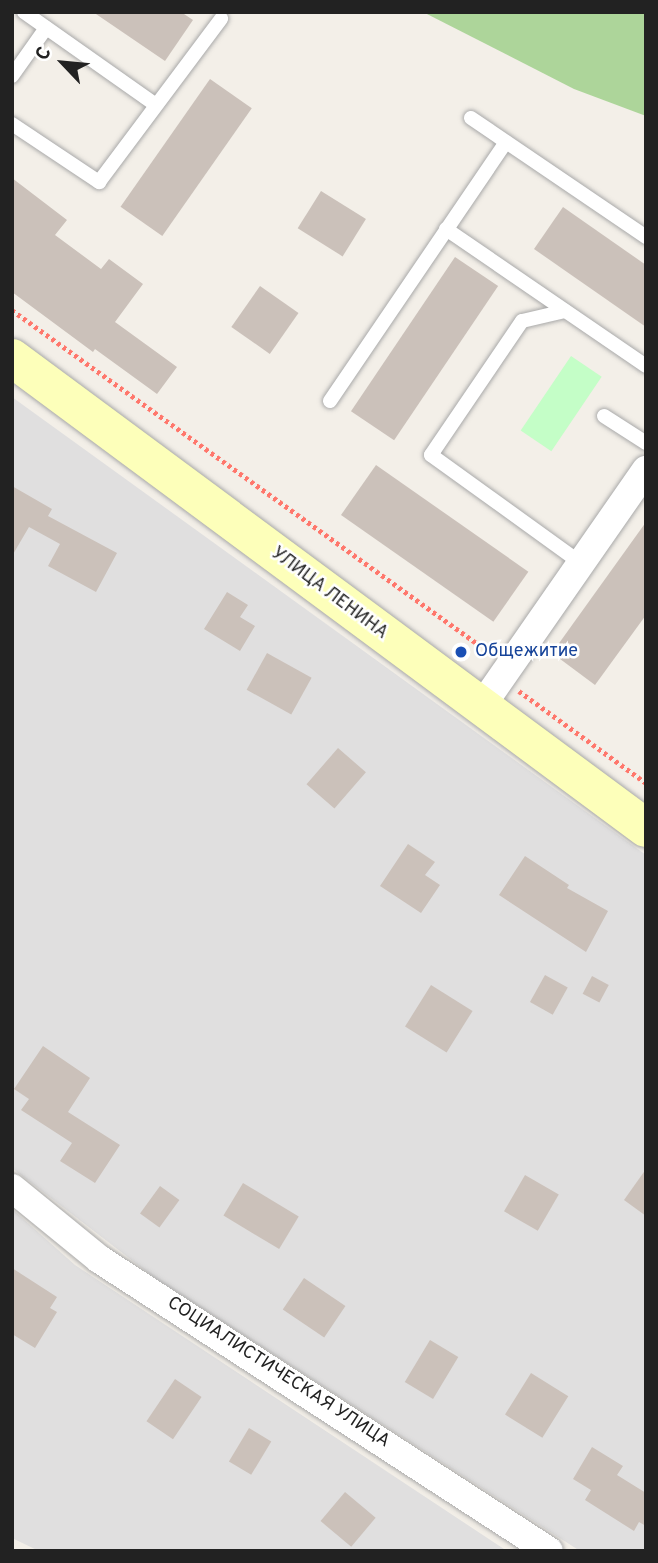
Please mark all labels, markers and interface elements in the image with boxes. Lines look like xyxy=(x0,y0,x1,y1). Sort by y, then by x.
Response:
north arrow xyxy=(28,28,98,98)
text: С xyxy=(31,43,58,65)
street label: УЛИЦА ЛЕНИНА xyxy=(266,543,392,645)
place label: Общежитие xyxy=(475,641,578,663)
marker: Общежитие xyxy=(453,644,469,660)
street label: СОЦИАЛИСТИЧЕСКАЯ УЛИЦА xyxy=(163,1293,393,1453)

